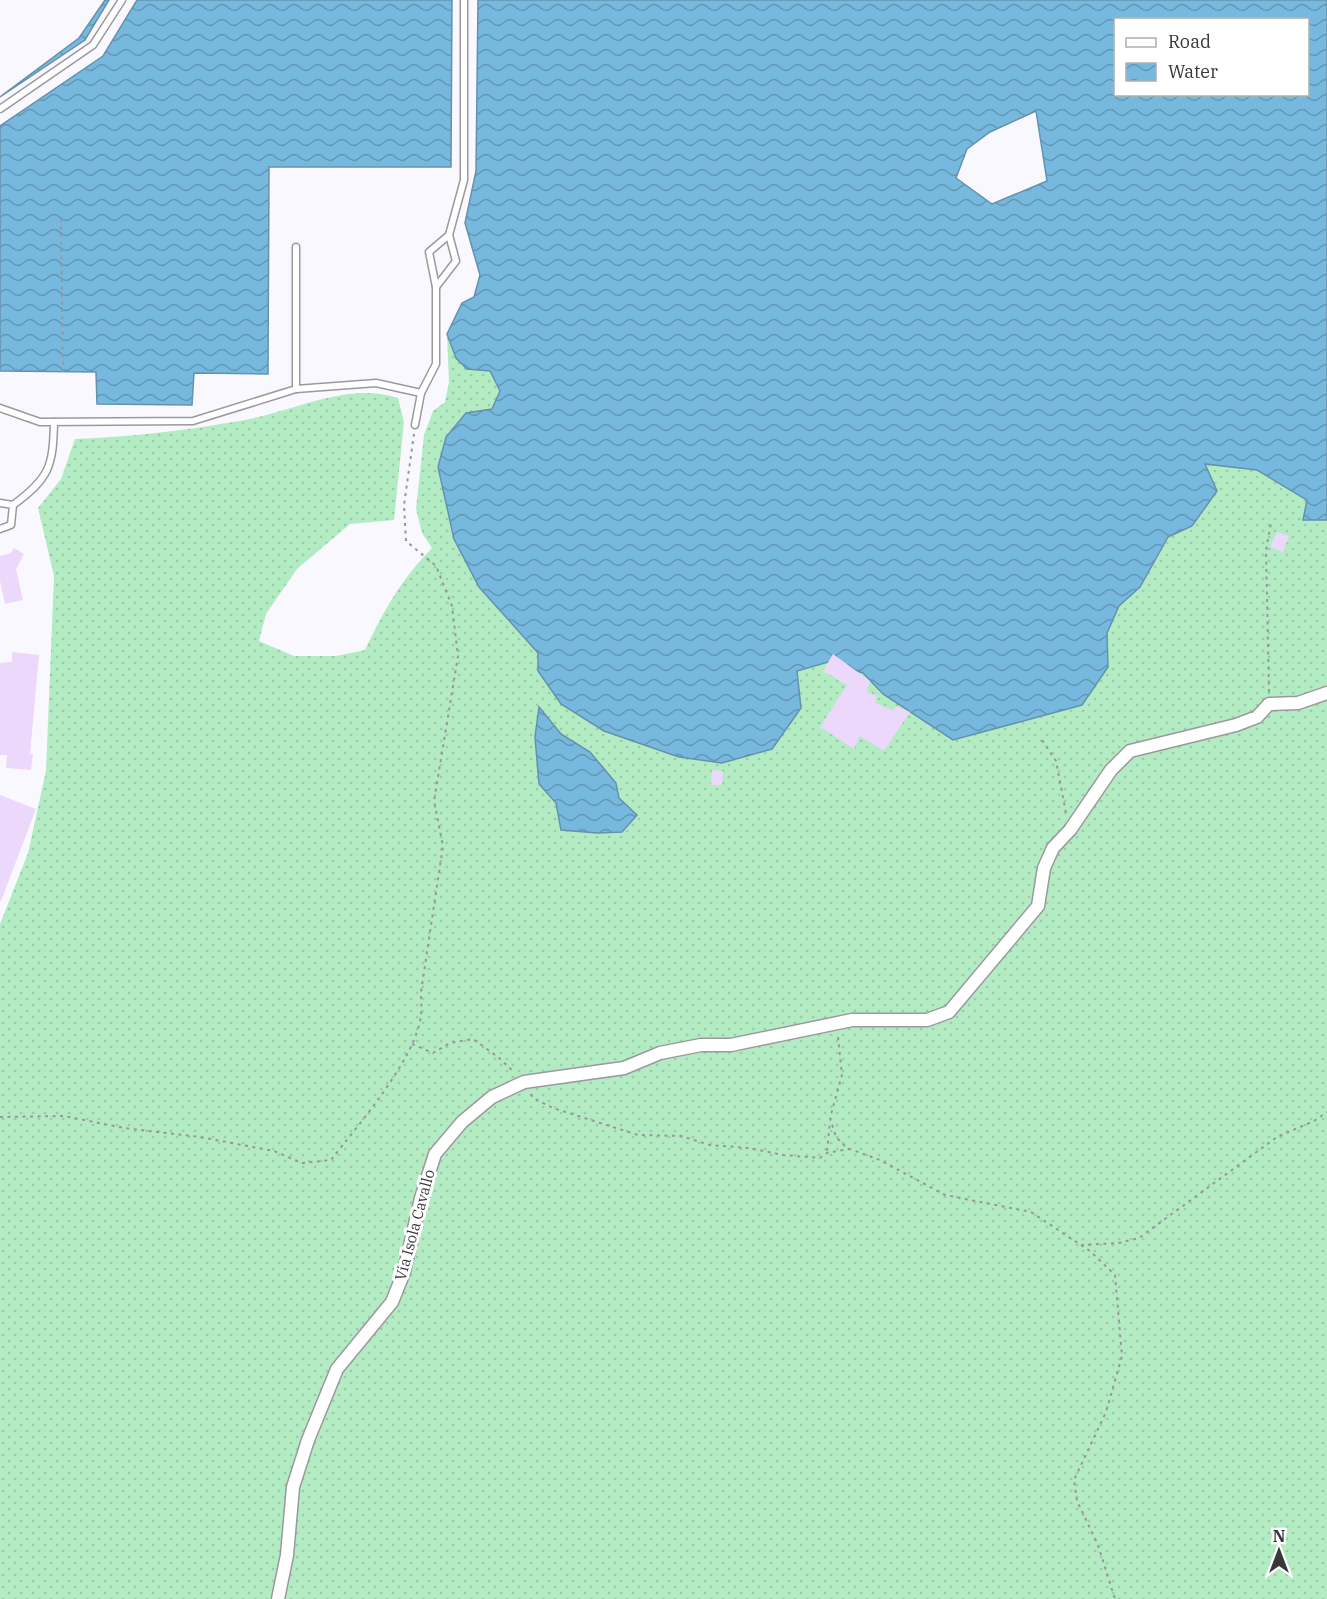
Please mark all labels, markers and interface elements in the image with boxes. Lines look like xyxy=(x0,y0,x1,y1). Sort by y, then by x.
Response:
legend xyxy=(1114,18,1309,96)
text: Road xyxy=(1168,30,1211,53)
text: Water xyxy=(1168,60,1218,83)
street label: Via Isola Cavallo xyxy=(391,1167,438,1283)
north arrow xyxy=(1249,1521,1309,1581)
text: N xyxy=(1273,1526,1285,1546)

